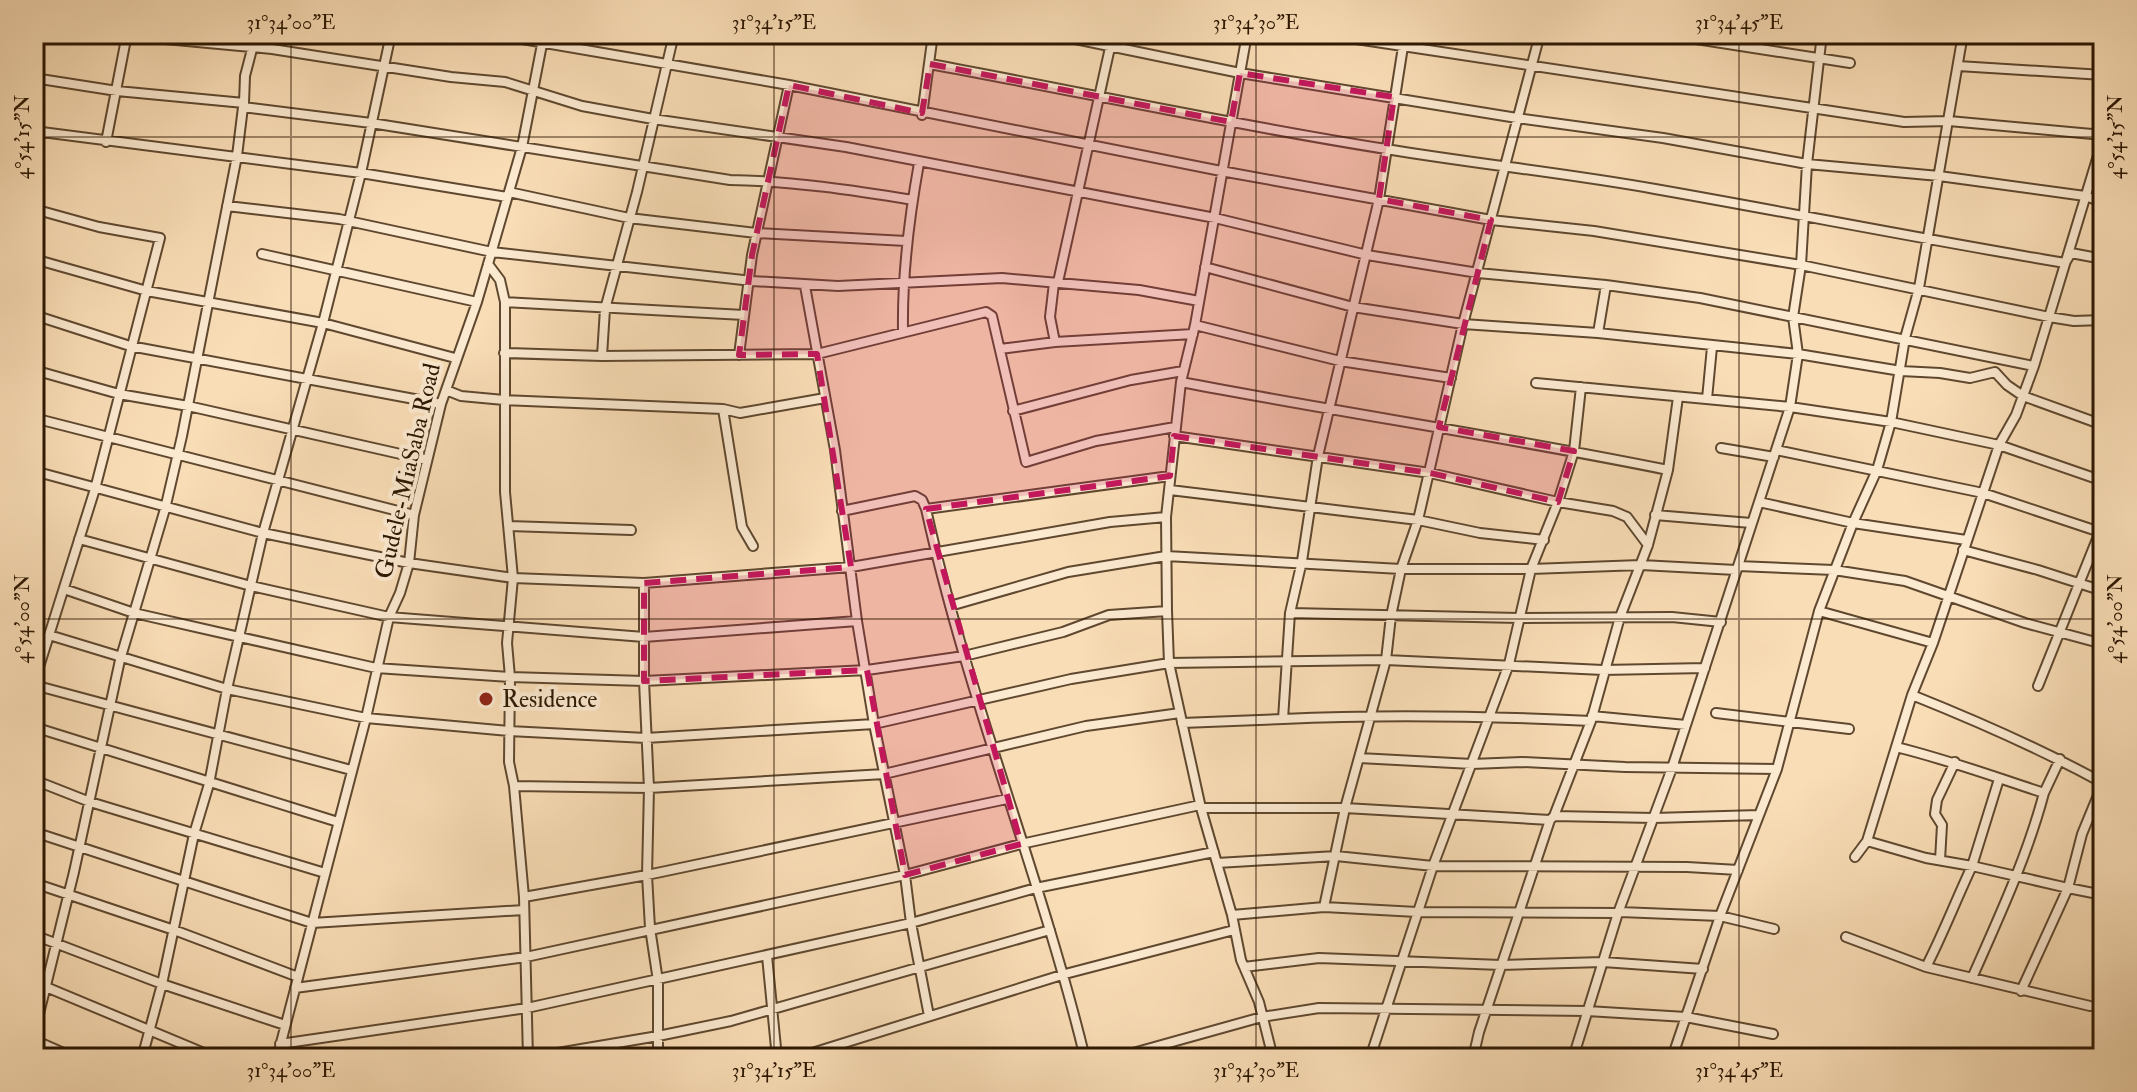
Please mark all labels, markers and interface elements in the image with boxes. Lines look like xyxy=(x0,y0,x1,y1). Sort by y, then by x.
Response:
text: 31°34'00"E xyxy=(246,10,336,35)
text: 31°34'15"E xyxy=(732,10,816,35)
text: 31°34'30"E xyxy=(1213,10,1299,35)
text: 31°34'45"E xyxy=(1695,10,1783,35)
text: 4°54'15"N xyxy=(10,95,35,179)
text: 4°54'15"N xyxy=(2103,95,2128,179)
street label: Gudele-MiaSaba Road xyxy=(368,360,448,582)
text: 4°54'00"N xyxy=(10,574,35,664)
text: 4°54'00"N xyxy=(2103,574,2128,664)
place label: Residence xyxy=(502,684,597,715)
marker: Residence xyxy=(477,690,495,708)
text: 31°34'00"E xyxy=(246,1058,336,1083)
text: 31°34'15"E xyxy=(732,1058,816,1083)
text: 31°34'30"E xyxy=(1213,1058,1299,1083)
text: 31°34'45"E xyxy=(1695,1058,1783,1083)

